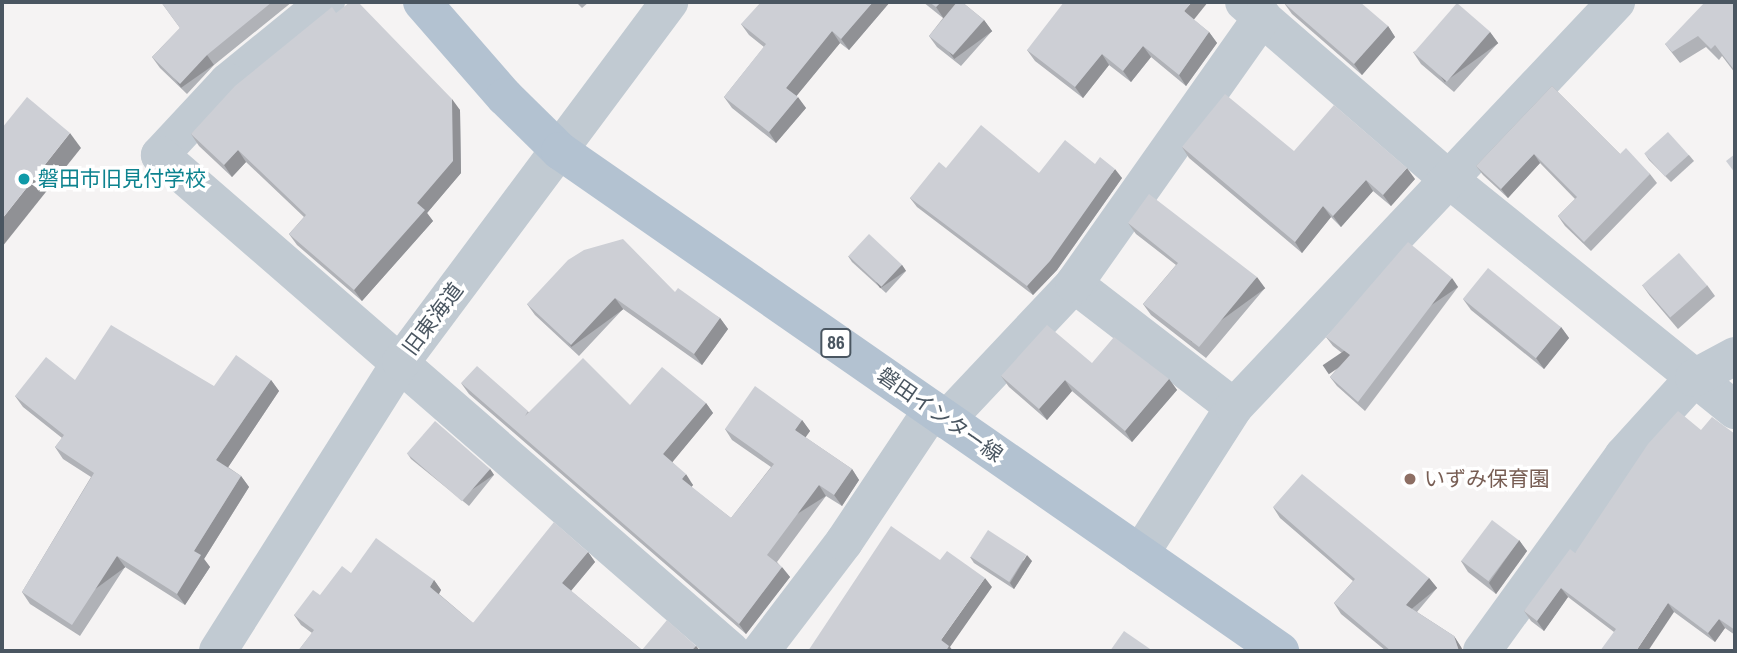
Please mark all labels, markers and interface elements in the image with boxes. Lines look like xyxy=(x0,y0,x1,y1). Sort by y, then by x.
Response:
place label: 磐田市旧見付学校 xyxy=(38,166,206,192)
marker: 磐田市旧見付学校 xyxy=(16,171,32,187)
street label: 旧東海道 xyxy=(398,278,468,360)
road number: 86 xyxy=(820,328,852,358)
street label: 磐田インター線 xyxy=(873,363,1007,467)
place label: いずみ保育園 xyxy=(1424,466,1550,492)
marker: いずみ保育園 xyxy=(1402,471,1418,487)

